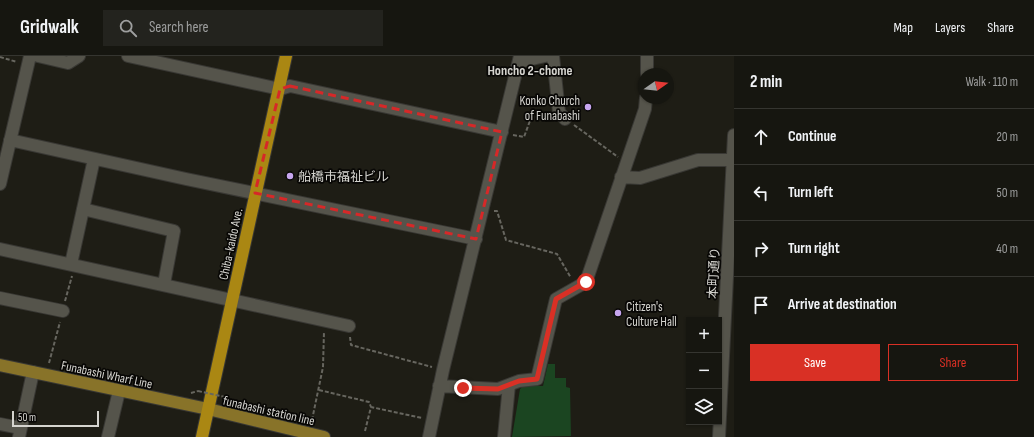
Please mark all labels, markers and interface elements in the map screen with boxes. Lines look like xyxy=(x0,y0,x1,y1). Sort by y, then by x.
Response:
search box xyxy=(103,10,383,46)
text: Gridwalk xyxy=(20,16,79,39)
icon: search xyxy=(117,17,139,39)
text: Search here xyxy=(149,18,209,37)
text: Map xyxy=(893,19,913,36)
text: Layers xyxy=(935,19,965,36)
text: Share xyxy=(987,19,1014,36)
district label: Honcho 2-chome xyxy=(487,62,573,79)
north arrow xyxy=(638,68,674,104)
text: 2 min xyxy=(750,72,782,92)
text: Walk · 110 m xyxy=(965,74,1018,90)
place label: Konko Church of Funabashi xyxy=(520,93,580,124)
marker: Konko Church of Funabashi xyxy=(583,102,593,112)
icon: ahead xyxy=(750,126,772,148)
text: Continue xyxy=(788,127,837,146)
text: 20 m xyxy=(996,129,1018,145)
place label: 船橋市福祉ビル xyxy=(298,169,389,185)
marker: 船橋市福祉ビル xyxy=(285,171,295,181)
icon: left xyxy=(750,182,772,204)
text: Turn left xyxy=(788,183,833,202)
text: 50 m xyxy=(997,185,1018,201)
street label: Chiba-kaido Ave. xyxy=(216,207,246,281)
icon: right xyxy=(750,238,772,260)
text: Turn right xyxy=(788,239,840,258)
text: 40 m xyxy=(996,241,1018,257)
street label: 本町通り xyxy=(705,247,723,299)
route start xyxy=(577,273,595,291)
icon: arrive xyxy=(750,294,772,316)
text: Arrive at destination xyxy=(788,295,897,314)
place label: Citizen's Culture Hall xyxy=(626,299,677,330)
marker: Citizen's Culture Hall xyxy=(613,308,623,318)
map controls xyxy=(686,317,722,425)
button: + xyxy=(686,317,722,353)
button: Save xyxy=(750,344,880,381)
button: Share xyxy=(888,344,1018,381)
button: − xyxy=(686,353,722,389)
street label: Funabashi Wharf Line xyxy=(60,358,154,392)
route end xyxy=(454,379,472,397)
button: layers xyxy=(686,389,722,425)
street label: funabashi station line xyxy=(221,393,316,429)
scale bar xyxy=(12,409,99,428)
text: 50 m xyxy=(18,411,36,424)

